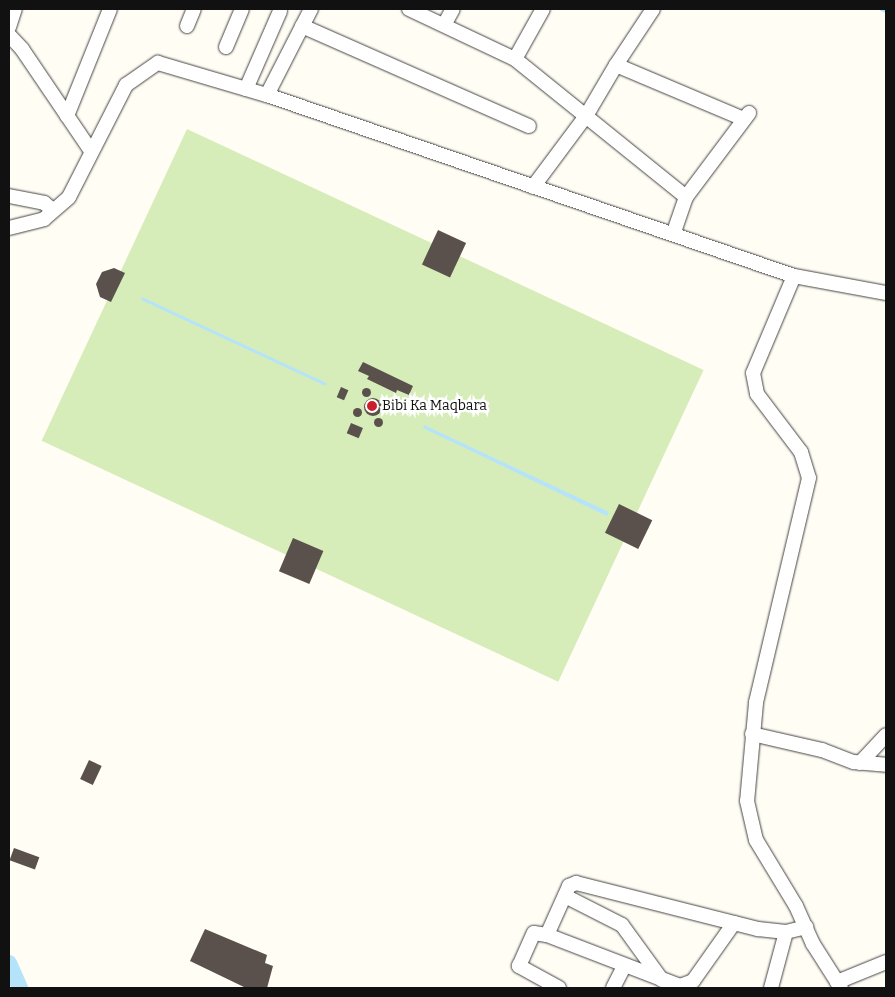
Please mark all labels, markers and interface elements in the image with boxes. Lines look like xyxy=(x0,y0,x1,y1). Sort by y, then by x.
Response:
place label: Bibi Ka Maqbara xyxy=(382,398,487,414)
marker: Bibi Ka Maqbara xyxy=(366,400,378,412)

